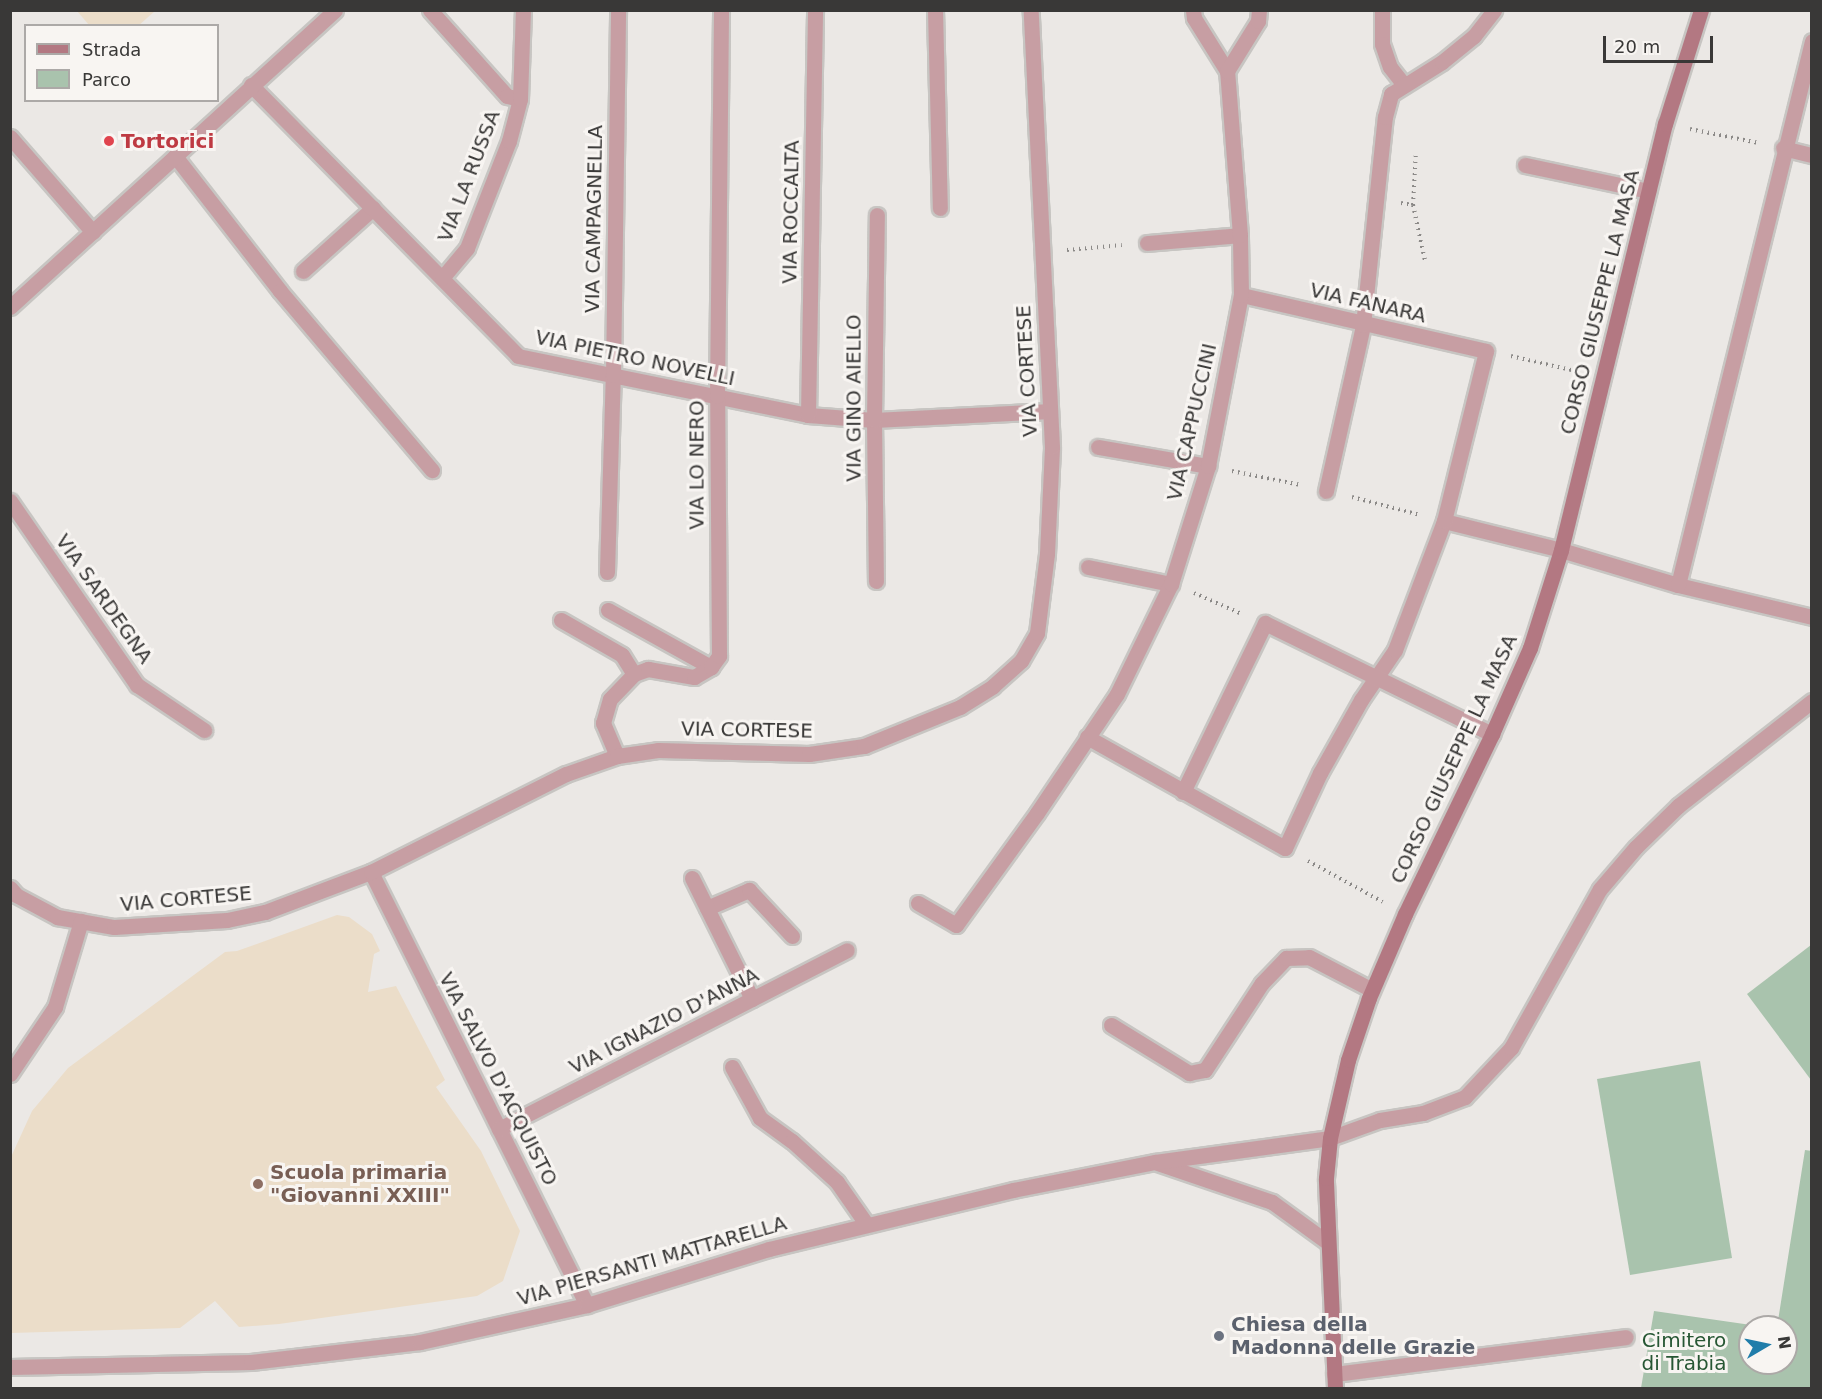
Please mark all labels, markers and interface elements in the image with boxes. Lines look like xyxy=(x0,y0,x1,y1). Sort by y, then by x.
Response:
legend xyxy=(24,24,219,102)
scale bar xyxy=(1606,24,1716,62)
text: 20 m xyxy=(1614,36,1660,57)
text: Strada xyxy=(82,39,141,60)
text: Parco xyxy=(82,69,131,90)
street label: VIA LA RUSSA xyxy=(433,107,505,245)
street label: VIA CAMPAGNELLA xyxy=(580,125,608,313)
place label: Tortorici xyxy=(121,129,214,153)
marker: Tortorici xyxy=(102,134,116,148)
street label: VIA ROCCALTA xyxy=(778,140,804,284)
street label: CORSO GIUSEPPE LA MASA xyxy=(1555,167,1645,437)
street label: VIA FANARA xyxy=(1308,278,1428,328)
street label: VIA CORTESE xyxy=(1012,304,1042,438)
street label: VIA GINO AIELLO xyxy=(842,314,866,482)
street label: VIA PIETRO NOVELLI xyxy=(533,325,737,391)
street label: VIA CAPPUCCINI xyxy=(1162,341,1222,503)
street label: VIA LO NERO xyxy=(685,400,709,530)
street label: VIA SARDEGNA xyxy=(50,530,158,668)
street label: CORSO GIUSEPPE LA MASA xyxy=(1386,631,1522,887)
street label: VIA CORTESE xyxy=(681,717,813,743)
street label: VIA CORTESE xyxy=(119,881,253,917)
street label: VIA IGNAZIO D'ANNA xyxy=(565,963,763,1079)
street label: VIA SALVO D'ACQUISTO xyxy=(434,968,562,1190)
place label: Scuola primaria "Giovanni XXIII" xyxy=(270,1160,450,1207)
marker: Scuola primaria "Giovanni XXIII" xyxy=(251,1177,265,1191)
street label: VIA PIERSANTI MATTARELLA xyxy=(515,1211,789,1311)
place label: Chiesa della Madonna delle Grazie xyxy=(1231,1312,1475,1359)
north arrow xyxy=(1738,1315,1798,1375)
marker: Chiesa della Madonna delle Grazie xyxy=(1212,1329,1226,1343)
park label: Cimitero di Trabia xyxy=(1642,1329,1726,1376)
text: N xyxy=(1774,1334,1795,1351)

